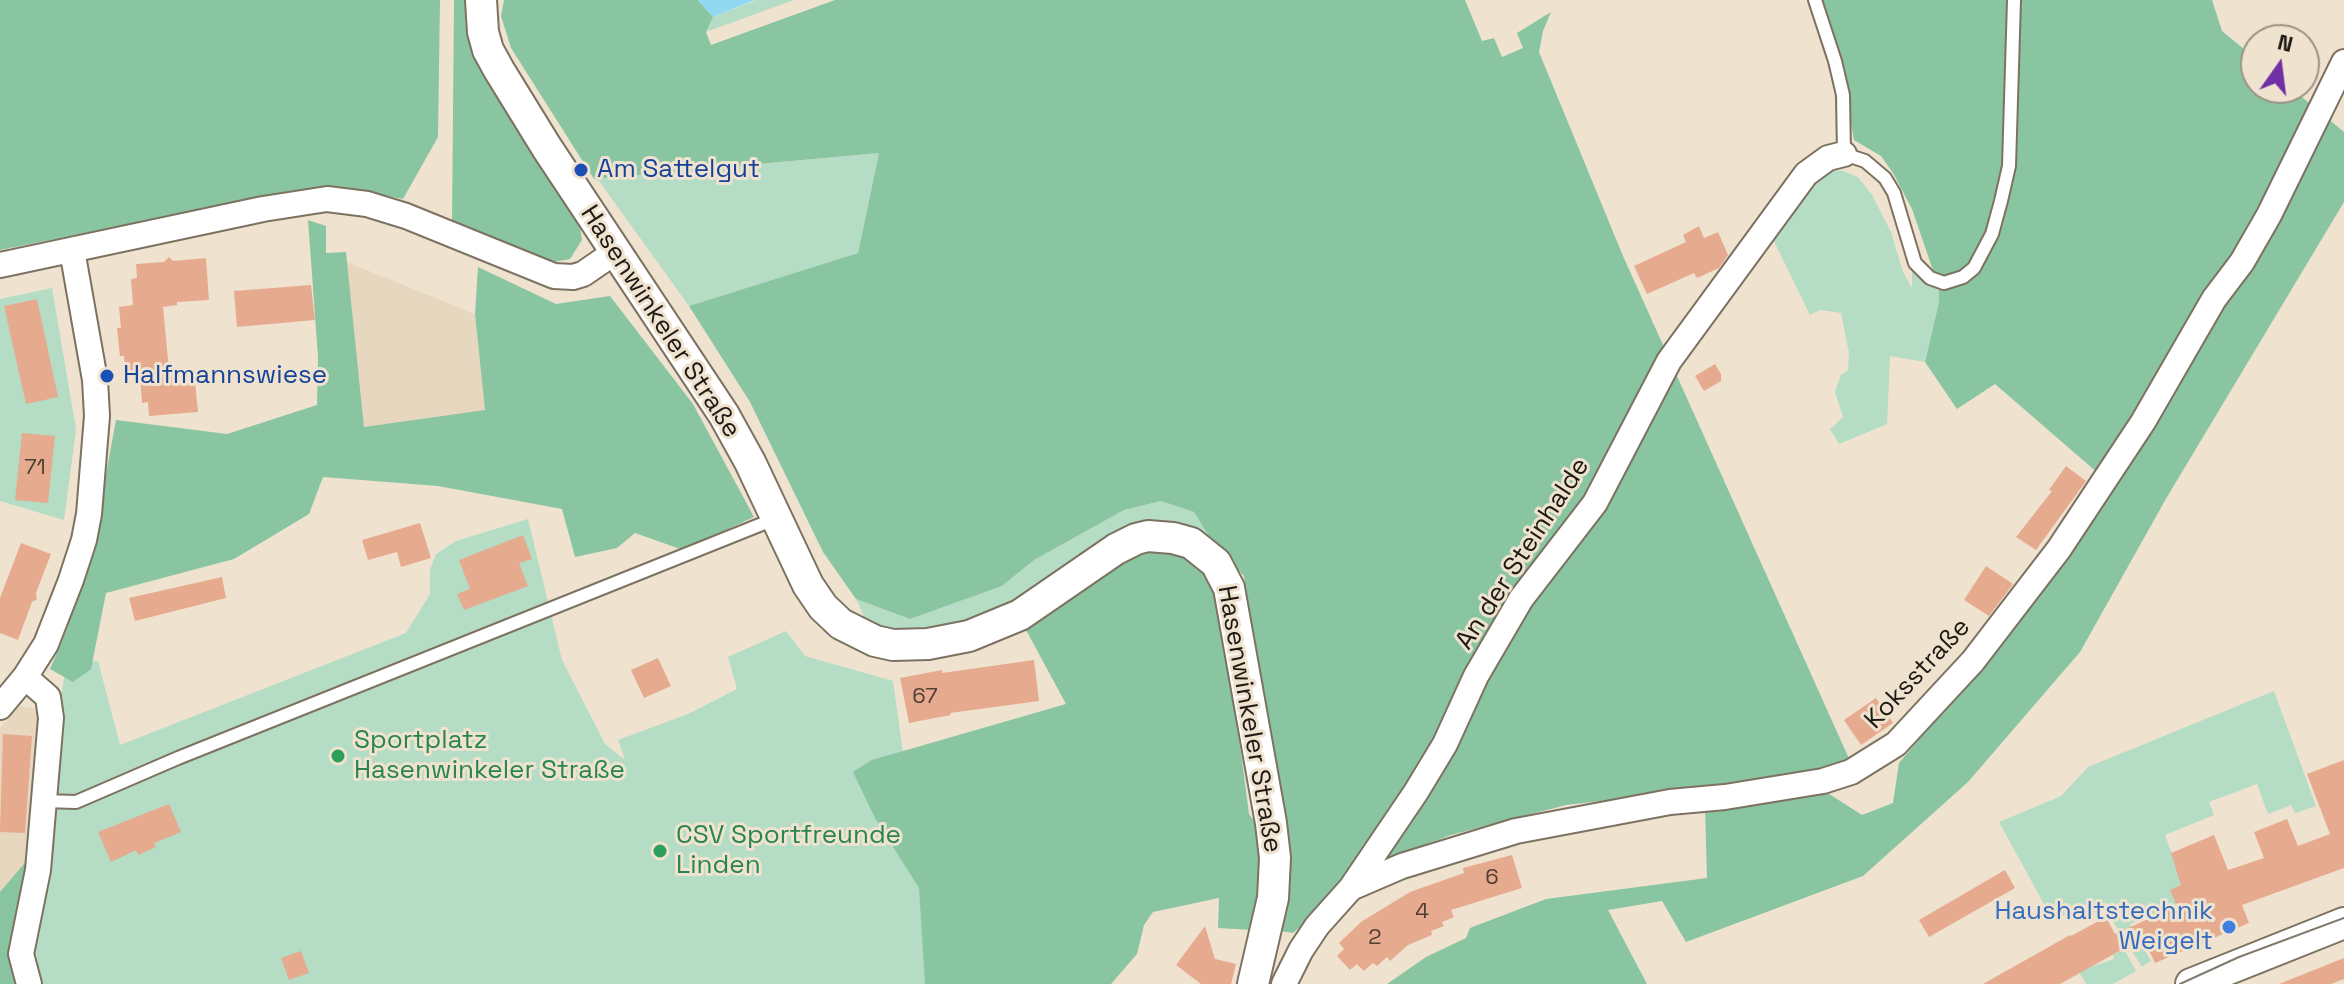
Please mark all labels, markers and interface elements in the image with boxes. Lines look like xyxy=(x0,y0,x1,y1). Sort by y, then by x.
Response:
north arrow xyxy=(2240,24,2320,104)
text: N xyxy=(2275,27,2296,58)
place label: Am Sattelgut xyxy=(597,154,760,186)
marker: Am Sattelgut xyxy=(572,161,590,179)
street label: Hasenwinkeler Straße xyxy=(573,200,747,444)
place label: Halfmannswiese xyxy=(123,360,327,392)
marker: Halfmannswiese xyxy=(98,367,116,385)
street label: An der Steinhalde xyxy=(1449,452,1597,656)
house number: 71 xyxy=(24,455,46,481)
street label: Hasenwinkeler Straße xyxy=(1210,583,1288,855)
street label: Koksstraße xyxy=(1859,612,1977,736)
house number: 67 xyxy=(912,684,938,710)
place label: Sportplatz Hasenwinkeler Straße xyxy=(354,725,625,786)
marker: Sportplatz Hasenwinkeler Straße xyxy=(329,747,347,765)
place label: CSV Sportfreunde Linden xyxy=(676,820,901,882)
marker: CSV Sportfreunde Linden xyxy=(651,842,669,860)
house number: 6 xyxy=(1485,865,1499,891)
place label: Haushaltstechnik Weigelt xyxy=(1994,896,2213,958)
house number: 4 xyxy=(1415,899,1429,925)
marker: Haushaltstechnik Weigelt xyxy=(2220,918,2238,936)
house number: 2 xyxy=(1368,925,1382,951)

